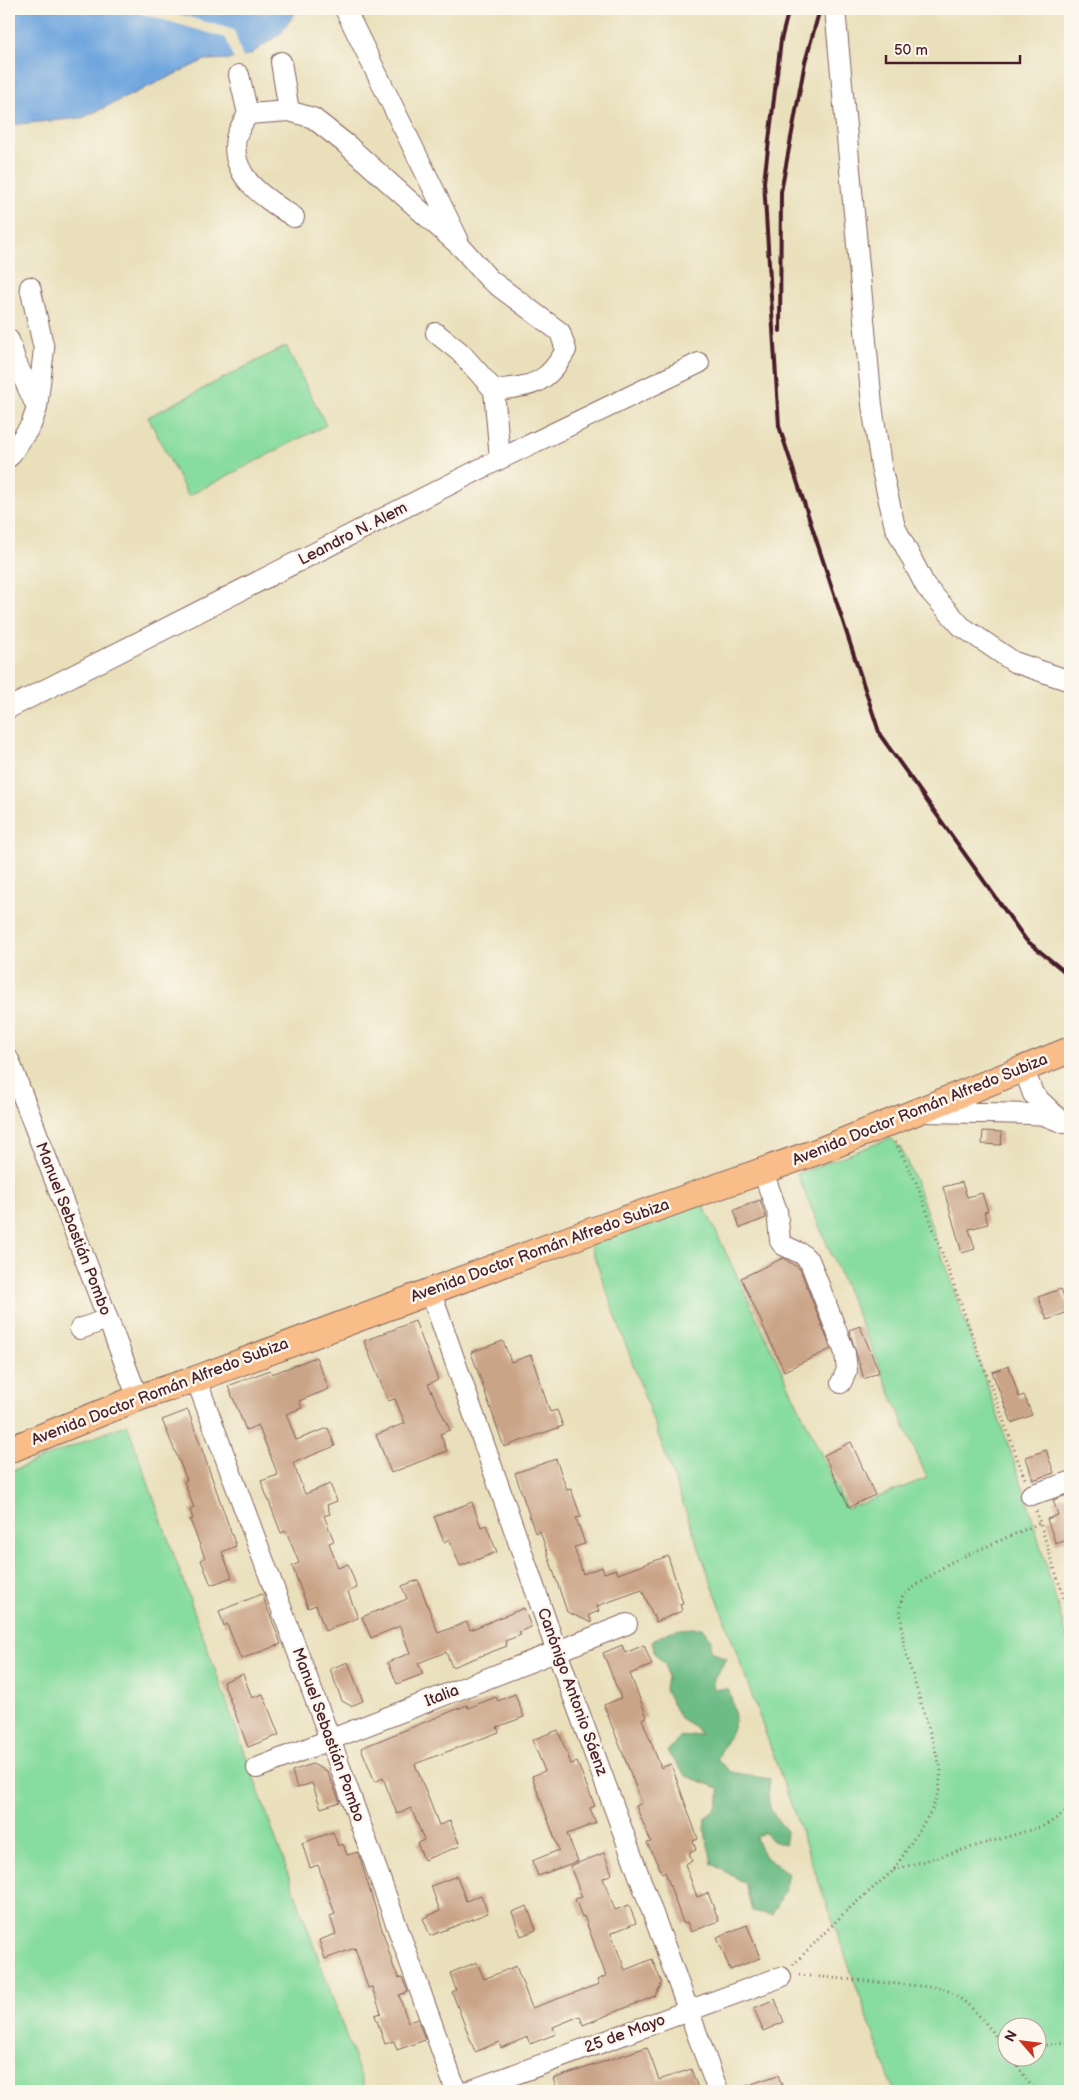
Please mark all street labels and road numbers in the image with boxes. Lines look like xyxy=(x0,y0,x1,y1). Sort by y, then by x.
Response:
street label: Leandro N. Alem xyxy=(295,498,411,570)
street label: Avenida Doctor Román Alfredo Subiza xyxy=(790,1050,1050,1170)
street label: Manuel Sebastián Pombo xyxy=(31,1140,115,1318)
street label: Avenida Doctor Román Alfredo Subiza xyxy=(408,1195,672,1307)
street label: Avenida Doctor Román Alfredo Subiza xyxy=(29,1334,291,1450)
street label: Canónigo Antonio Sáenz xyxy=(533,1606,611,1779)
street label: Manuel Sebastián Pombo xyxy=(288,1645,368,1825)
street label: Italia xyxy=(422,1681,462,1711)
street label: 25 de Mayo xyxy=(582,2011,668,2057)

